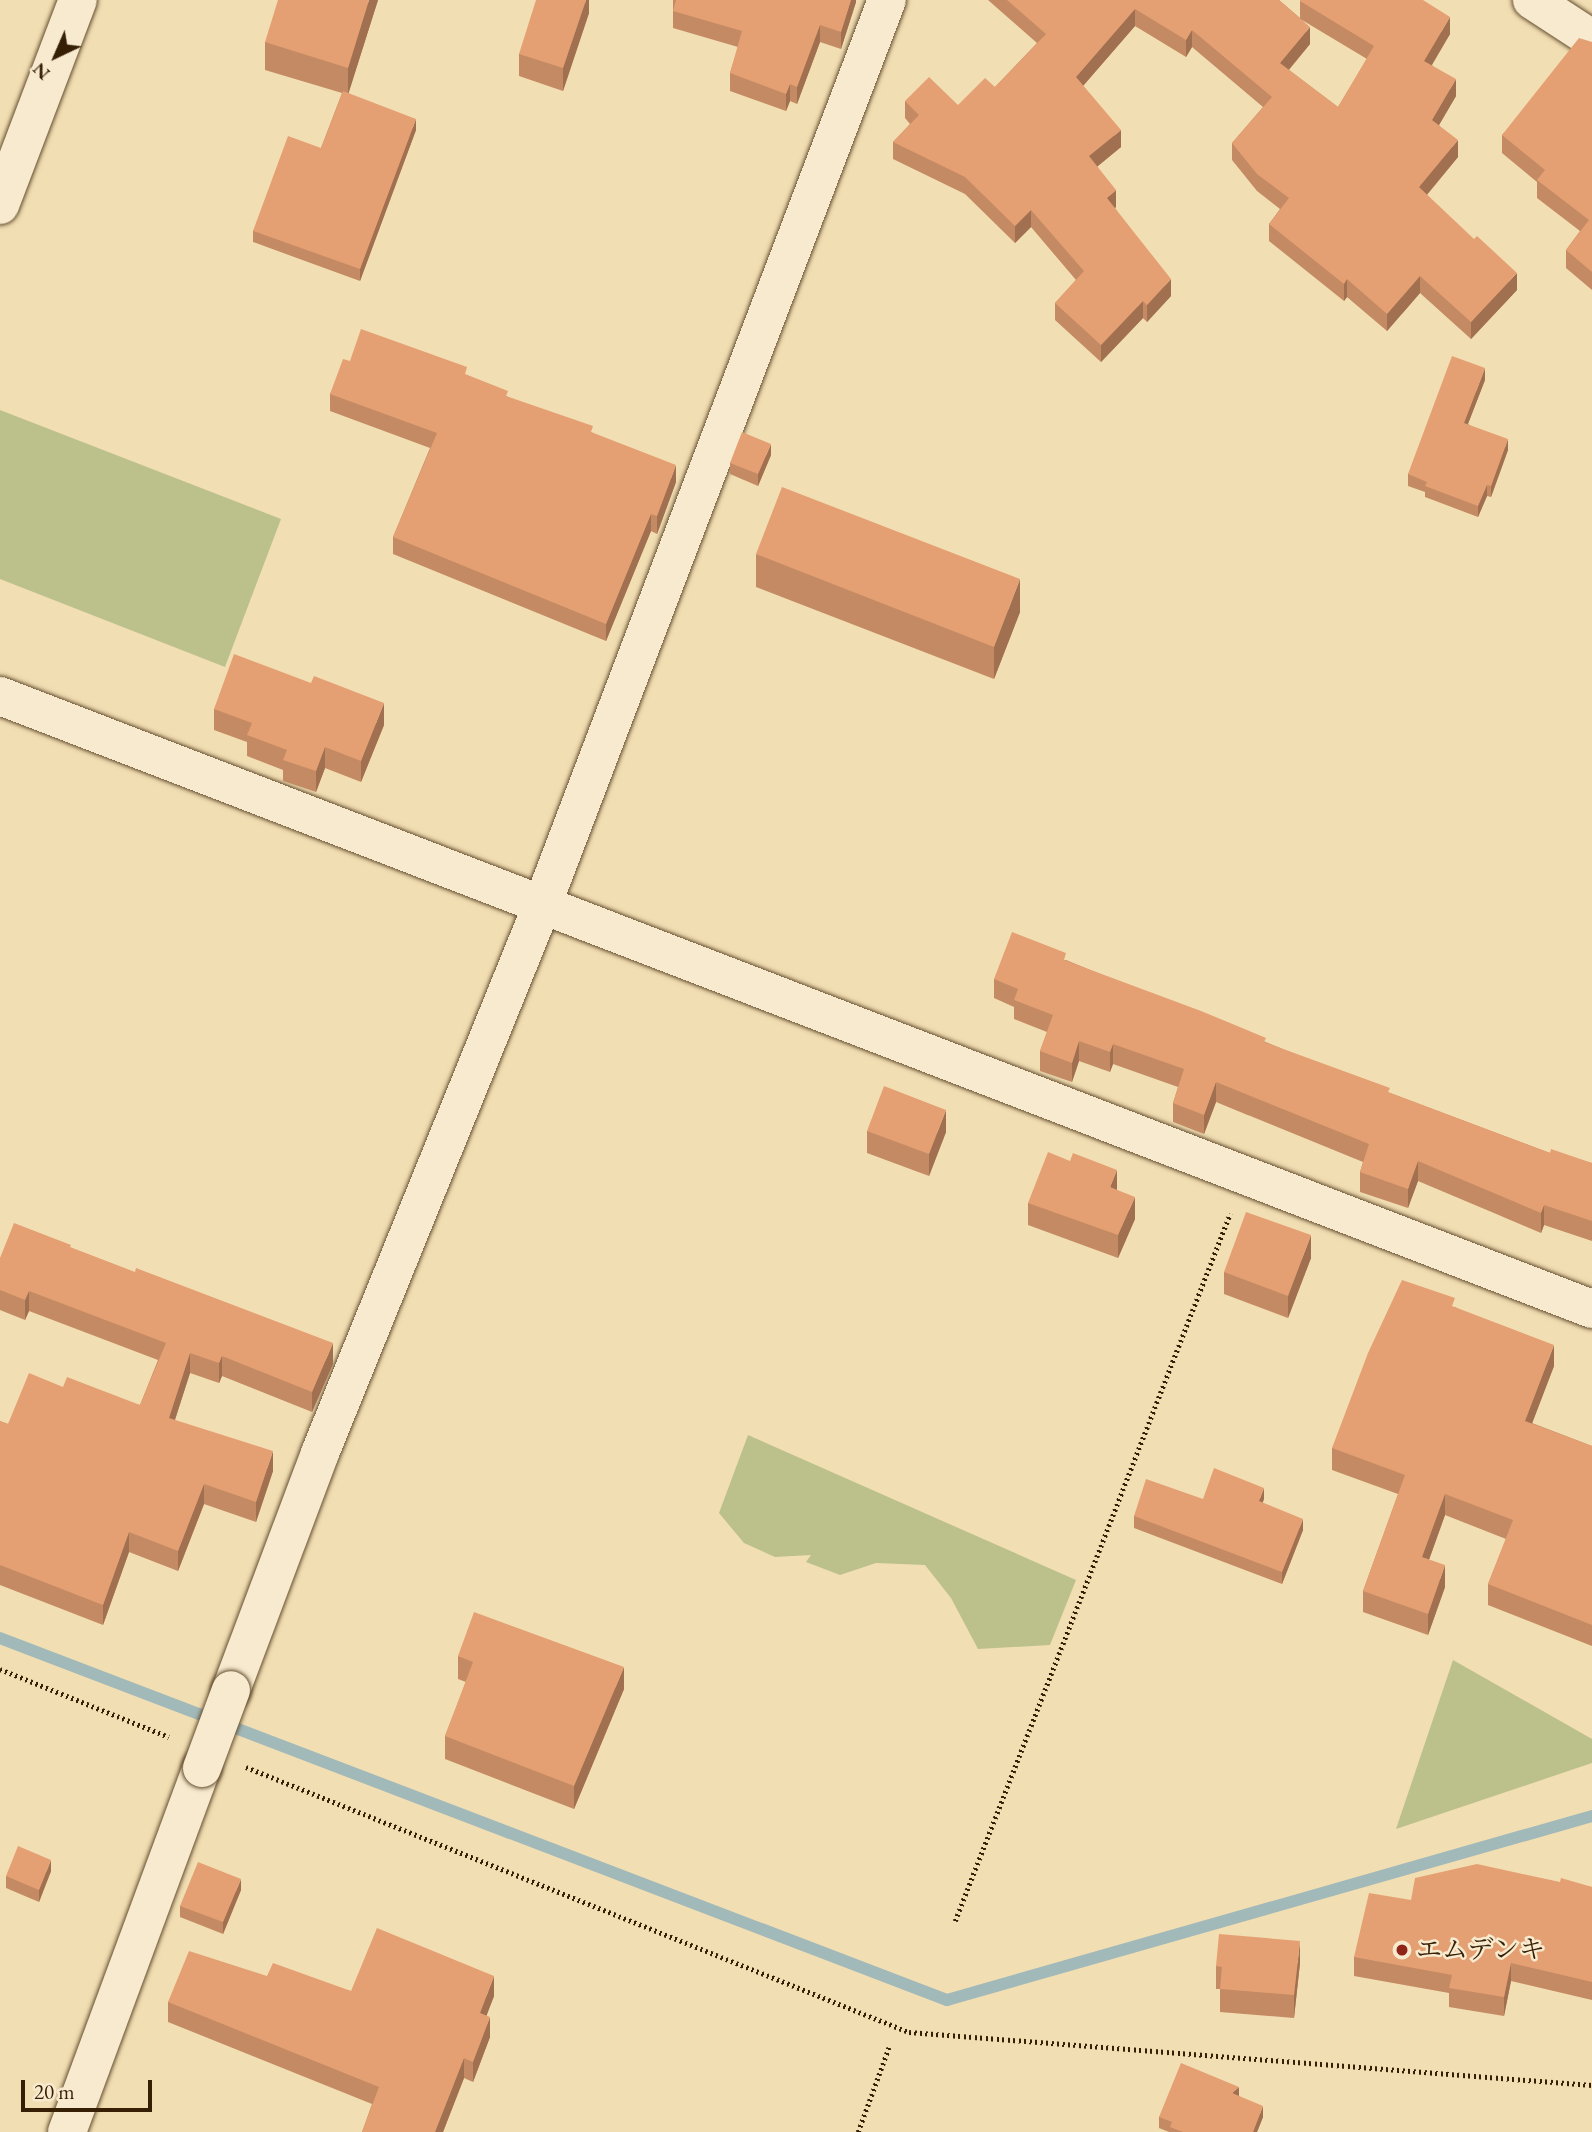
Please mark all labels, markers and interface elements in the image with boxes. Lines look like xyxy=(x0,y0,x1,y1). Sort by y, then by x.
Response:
north arrow xyxy=(21,21,91,91)
text: N xyxy=(27,57,55,86)
place label: エムデンキ xyxy=(1416,1934,1546,1966)
marker: エムデンキ xyxy=(1394,1942,1410,1958)
scale bar xyxy=(24,2066,156,2110)
text: 20 m xyxy=(34,2078,75,2105)

